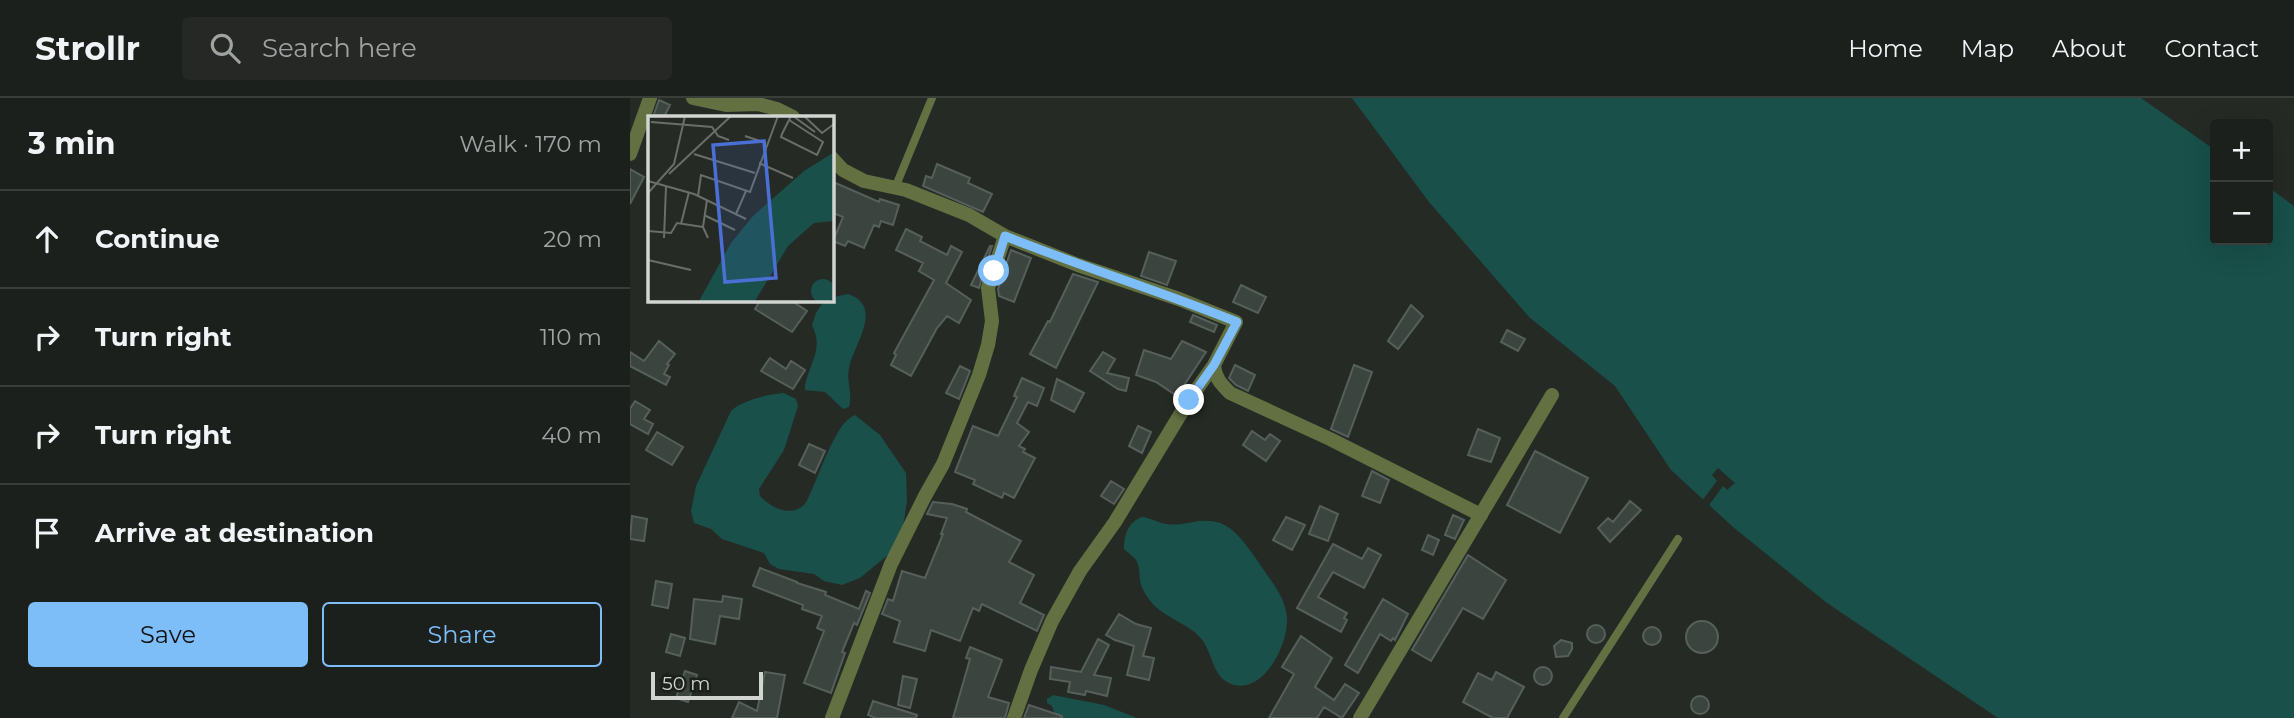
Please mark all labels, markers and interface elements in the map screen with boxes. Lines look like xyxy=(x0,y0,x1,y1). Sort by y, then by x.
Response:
search box xyxy=(182,17,672,80)
text: Strollr xyxy=(35,28,140,68)
icon: search xyxy=(206,29,244,67)
text: Search here xyxy=(262,32,417,64)
text: Home xyxy=(1848,34,1923,63)
text: Map xyxy=(1961,34,2014,63)
text: About xyxy=(2052,34,2126,63)
text: Contact xyxy=(2164,34,2259,63)
inset map xyxy=(648,116,833,301)
map controls xyxy=(2210,119,2273,245)
button: + xyxy=(2210,119,2273,182)
text: 3 min xyxy=(28,125,115,162)
text: Walk · 170 m xyxy=(459,130,602,158)
button: − xyxy=(2210,182,2273,245)
icon: ahead xyxy=(28,220,66,258)
text: Continue xyxy=(95,223,220,255)
text: 20 m xyxy=(543,225,602,253)
route start xyxy=(978,255,1009,286)
icon: right xyxy=(28,318,66,356)
text: Turn right xyxy=(95,321,231,353)
text: 110 m xyxy=(540,323,602,351)
route end xyxy=(1173,384,1204,415)
icon: right xyxy=(28,416,66,454)
text: Turn right xyxy=(95,419,231,451)
text: 40 m xyxy=(541,421,602,449)
icon: arrive xyxy=(28,514,66,552)
text: Arrive at destination xyxy=(95,517,374,549)
button: Save xyxy=(28,602,308,667)
button: Share xyxy=(322,602,602,667)
scale bar xyxy=(651,669,763,701)
text: 50 m xyxy=(662,672,710,695)

